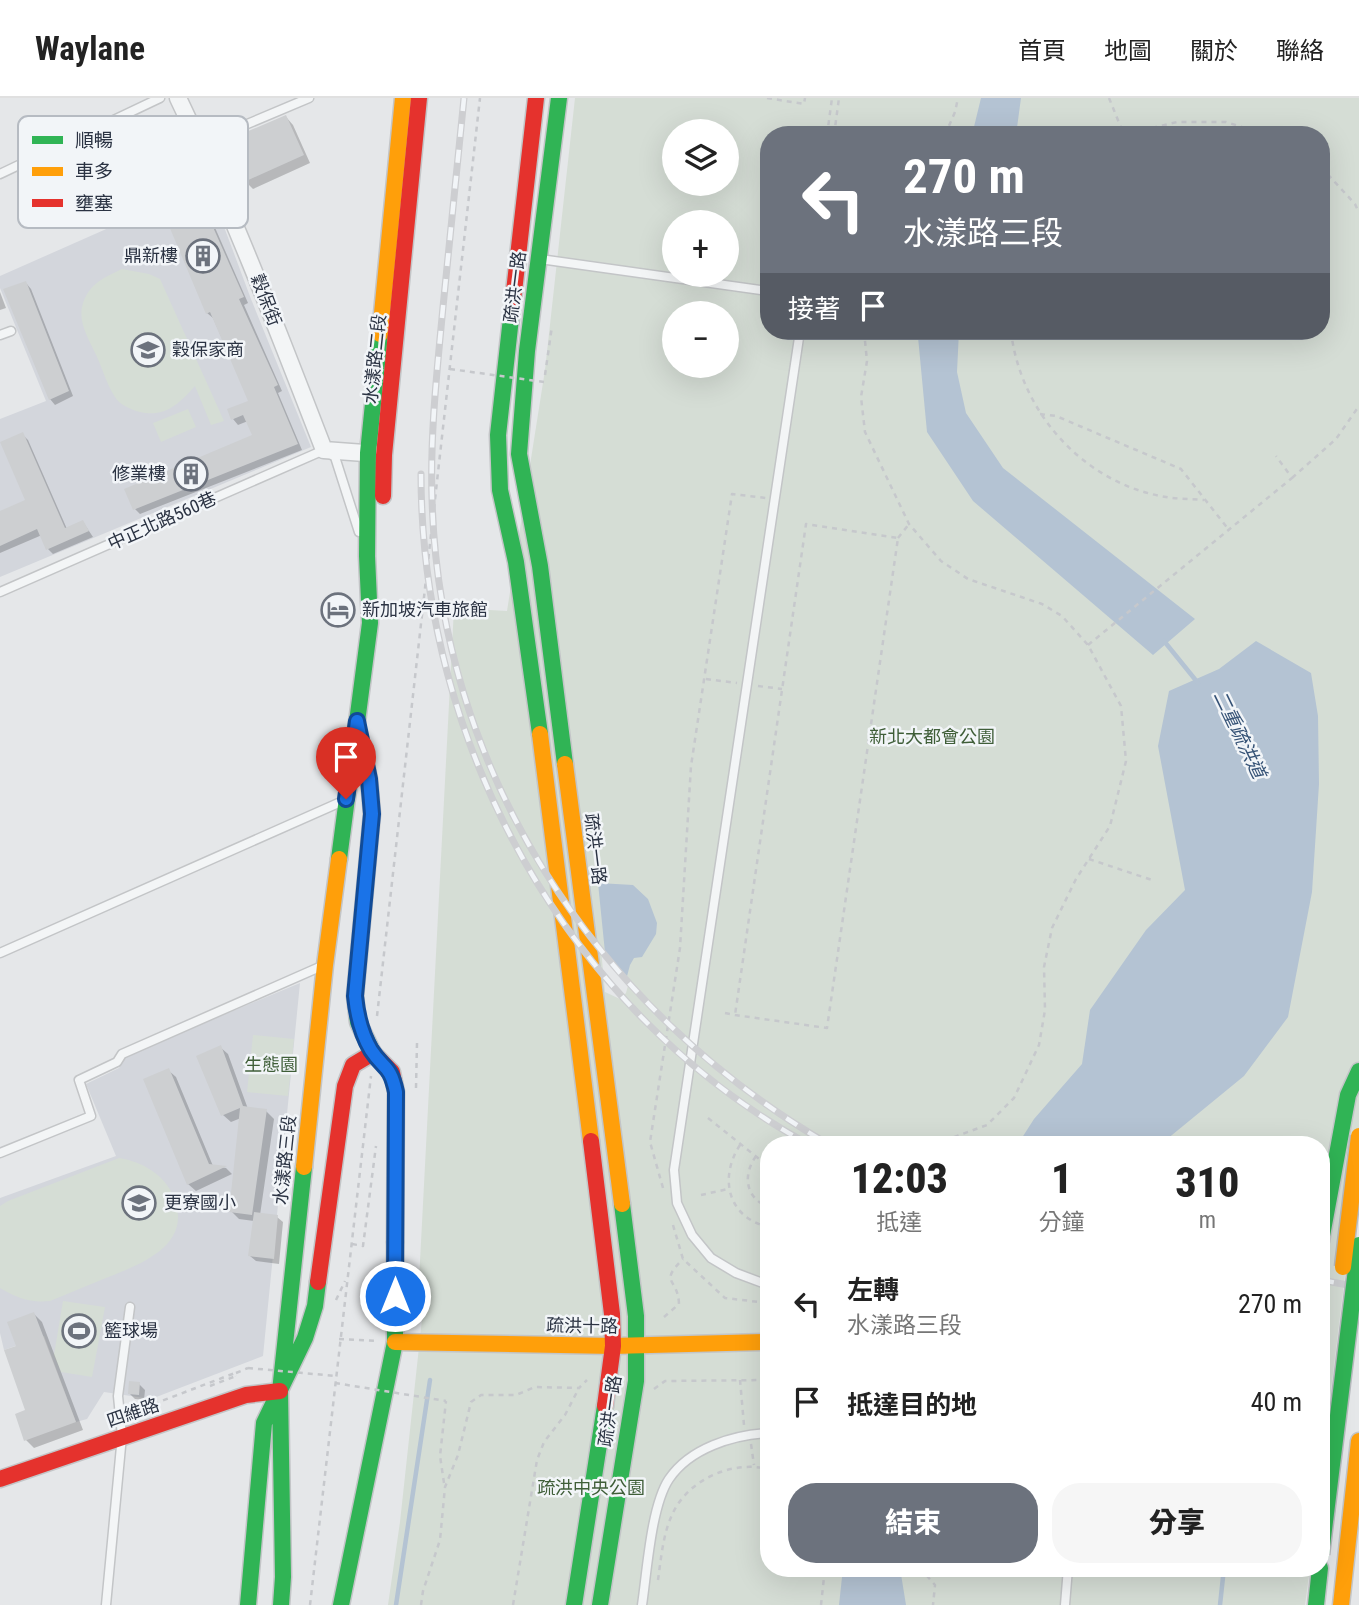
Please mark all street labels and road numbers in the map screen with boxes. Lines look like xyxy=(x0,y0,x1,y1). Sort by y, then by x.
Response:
street label: 疏洪一路 xyxy=(500,250,529,324)
street label: 穀保街 xyxy=(247,271,286,329)
street label: 水漾路二段 xyxy=(359,313,390,405)
street label: 中正北路560巷 xyxy=(104,487,219,554)
street label: 疏洪一路 xyxy=(581,812,610,886)
street label: 水漾路三段 xyxy=(269,1114,300,1206)
street label: 疏洪十路 xyxy=(546,1314,618,1337)
street label: 疏洪一路 xyxy=(594,1374,625,1448)
street label: 四維路 xyxy=(104,1394,162,1431)

